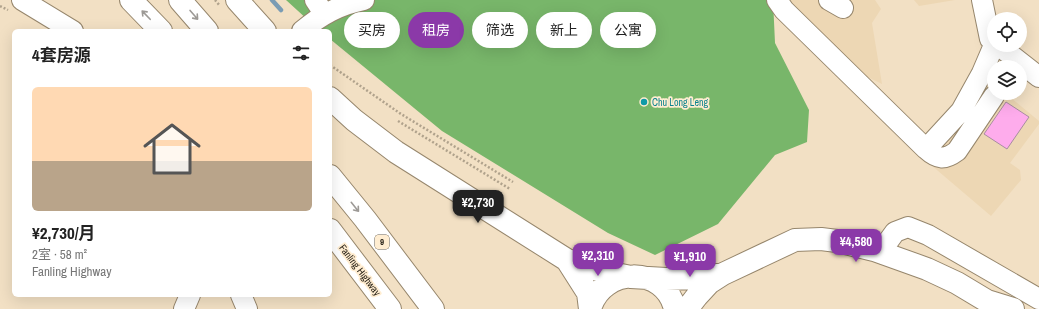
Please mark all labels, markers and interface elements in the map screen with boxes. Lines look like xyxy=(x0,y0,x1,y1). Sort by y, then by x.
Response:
one-way arrow xyxy=(189,10,198,21)
one-way arrow xyxy=(142,11,151,21)
chip: 买房 xyxy=(344,12,400,48)
chip: 租房 xyxy=(408,12,464,48)
chip: 筛选 xyxy=(472,12,528,48)
chip: 新上 xyxy=(536,12,592,48)
chip: 公寓 xyxy=(600,12,656,48)
map controls xyxy=(987,12,1027,100)
button: locate xyxy=(987,12,1027,52)
icon: filters xyxy=(290,42,312,64)
text: 4套房源 xyxy=(32,43,91,66)
button: layers xyxy=(987,60,1027,100)
place label: Chu Long Leng xyxy=(652,96,709,109)
marker: Chu Long Leng xyxy=(639,97,649,107)
icon: home xyxy=(136,113,208,185)
pin: ¥2,730 xyxy=(445,190,511,224)
text: ¥2,730 xyxy=(462,194,494,211)
one-way arrow xyxy=(350,201,359,212)
text: ¥2,730/月 xyxy=(32,221,96,244)
pin: ¥4,580 xyxy=(823,229,889,263)
text: ¥4,580 xyxy=(840,233,872,250)
road number: 9 xyxy=(375,235,389,249)
street label: Fanling Highway xyxy=(336,242,384,299)
pin: ¥2,310 xyxy=(565,243,631,277)
pin: ¥1,910 xyxy=(657,244,723,278)
text: 2室 · 58 m² xyxy=(32,246,87,263)
text: ¥2,310 xyxy=(582,247,614,264)
text: ¥1,910 xyxy=(674,248,706,265)
text: Fanling Highway xyxy=(32,263,111,280)

